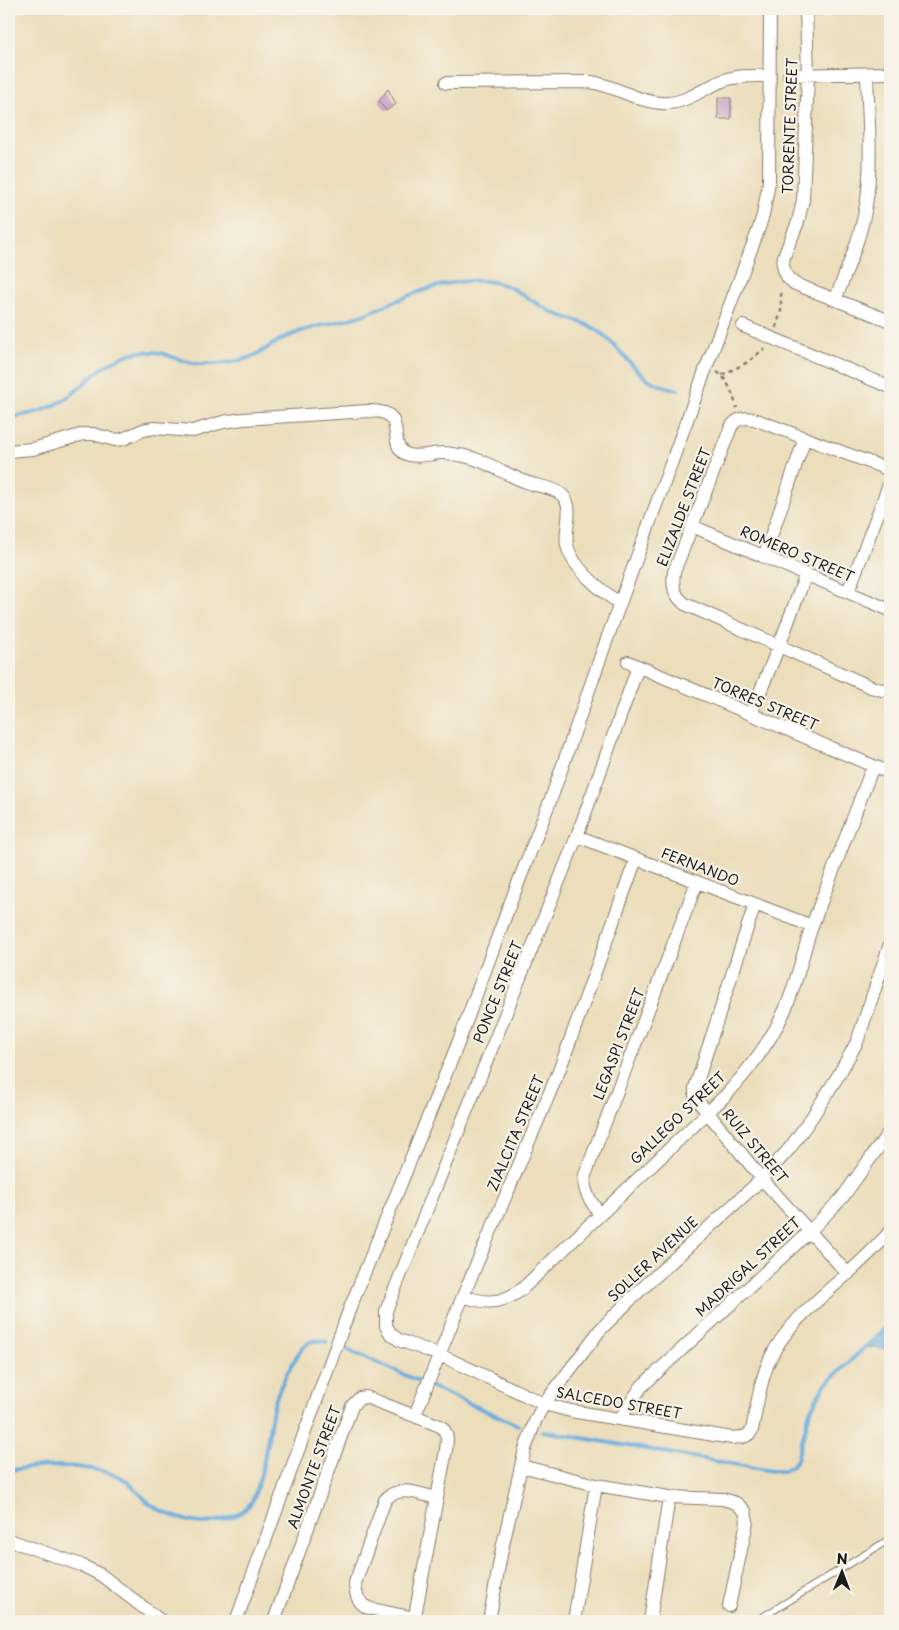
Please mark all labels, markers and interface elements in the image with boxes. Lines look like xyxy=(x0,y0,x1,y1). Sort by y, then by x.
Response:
street label: TORRENTE STREET xyxy=(777,57,802,194)
street label: ELIZALDE STREET xyxy=(651,444,716,569)
street label: ROMERO STREET xyxy=(737,520,858,587)
street label: TORRES STREET xyxy=(709,672,822,736)
street label: FERNANDO xyxy=(658,842,742,891)
street label: PONCE STREET xyxy=(467,937,528,1046)
street label: LEGASPI STREET xyxy=(588,985,650,1103)
street label: GALLEGO STREET xyxy=(625,1066,730,1169)
street label: ZIALCITA STREET xyxy=(482,1071,550,1194)
street label: RUIZ STREET xyxy=(718,1104,793,1188)
street label: SOLLER AVENUE xyxy=(603,1211,702,1306)
street label: MADRIGAL STREET xyxy=(690,1212,805,1321)
street label: SALCEDO STREET xyxy=(555,1381,684,1424)
street label: ALMONTE STREET xyxy=(281,1402,346,1531)
north arrow xyxy=(816,1548,866,1598)
text: N xyxy=(837,1548,848,1569)

